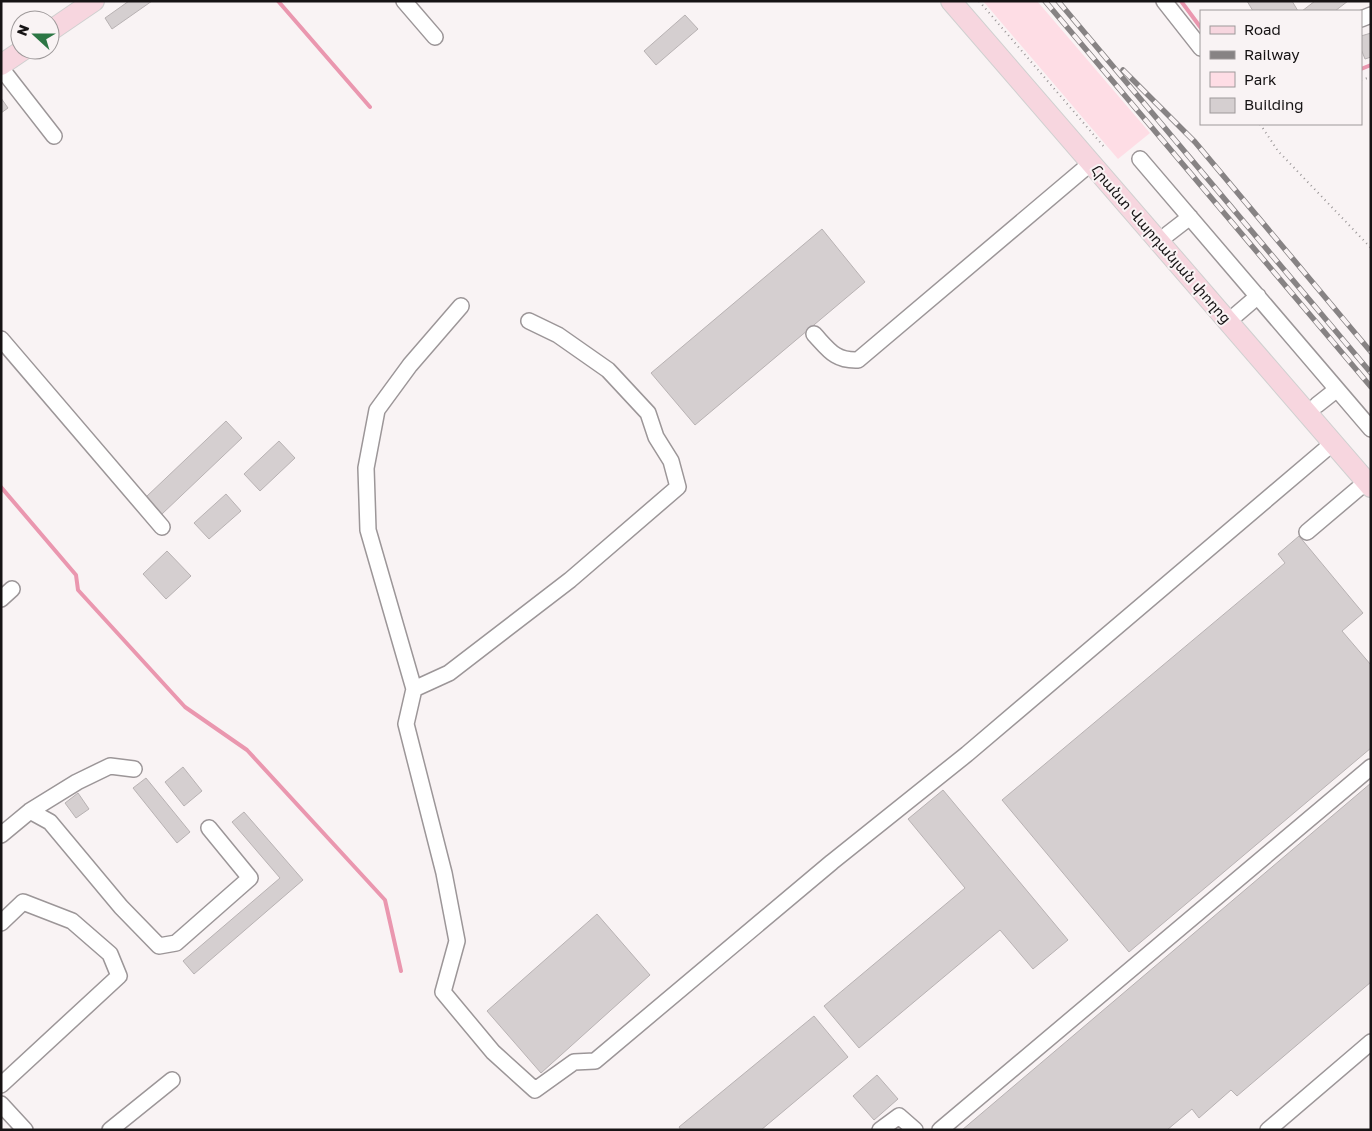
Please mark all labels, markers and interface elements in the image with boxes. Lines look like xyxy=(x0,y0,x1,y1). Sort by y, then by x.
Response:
north arrow xyxy=(10,10,60,60)
legend xyxy=(1200,10,1362,125)
text: Road xyxy=(1244,20,1281,38)
text: N xyxy=(13,22,32,38)
text: Railway xyxy=(1244,45,1300,63)
text: Park xyxy=(1244,70,1277,88)
text: Building xyxy=(1244,95,1304,113)
street label: Հրանտ Վարդանյան փողոց xyxy=(1087,160,1236,327)

